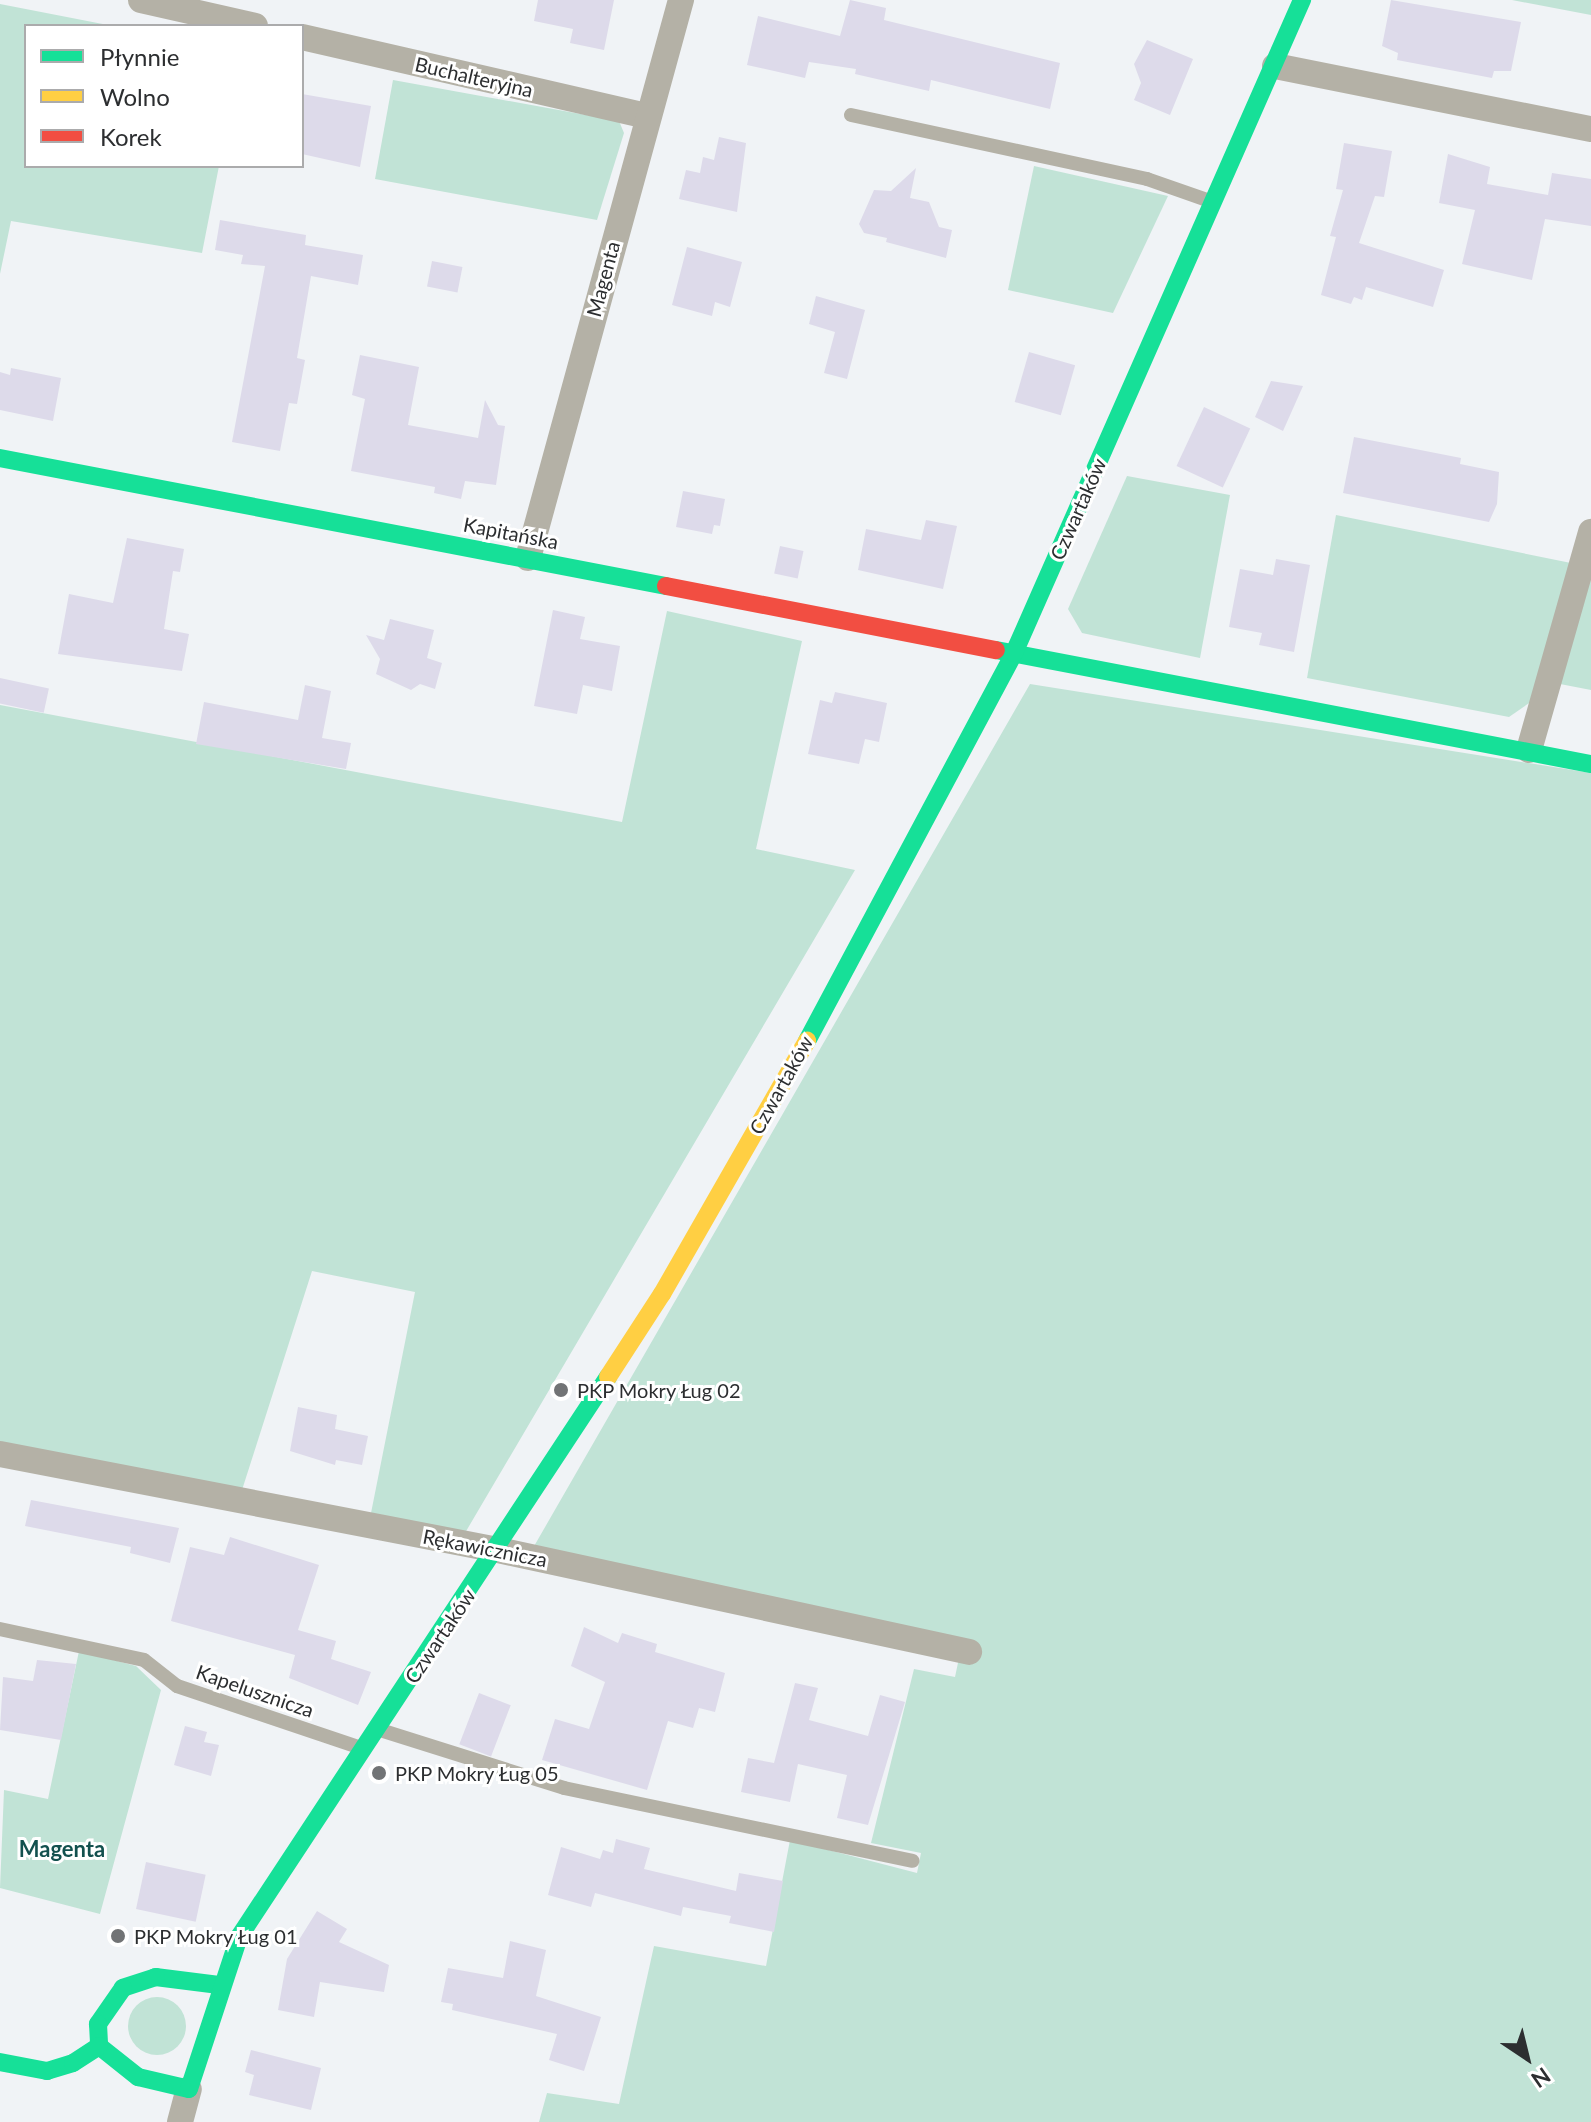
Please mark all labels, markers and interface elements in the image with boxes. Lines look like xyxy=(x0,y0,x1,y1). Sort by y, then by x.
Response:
legend xyxy=(24,24,304,168)
text: Płynnie xyxy=(100,42,179,71)
street label: Buchalteryjna xyxy=(413,52,535,102)
text: Wolno xyxy=(100,82,170,111)
text: Korek xyxy=(100,122,162,151)
street label: Magenta xyxy=(581,239,625,319)
street label: Czwartaków xyxy=(1045,454,1111,564)
street label: Kapitańska xyxy=(462,512,560,554)
street label: Czwartaków xyxy=(744,1032,818,1138)
place label: PKP Mokry Ług 02 xyxy=(577,1378,742,1402)
marker: PKP Mokry Ług 02 xyxy=(552,1381,570,1399)
street label: Rękawicznicza xyxy=(421,1524,549,1572)
street label: Czwartaków xyxy=(400,1584,480,1688)
street label: Kapelusznicza xyxy=(193,1660,317,1722)
place label: PKP Mokry Ług 05 xyxy=(395,1761,560,1785)
marker: PKP Mokry Ług 05 xyxy=(370,1764,388,1782)
district label: Magenta xyxy=(19,1836,105,1862)
place label: PKP Mokry Ług 01 xyxy=(134,1924,299,1948)
marker: PKP Mokry Ług 01 xyxy=(109,1927,127,1945)
north arrow xyxy=(1487,2018,1567,2098)
text: N xyxy=(1526,2062,1556,2094)

